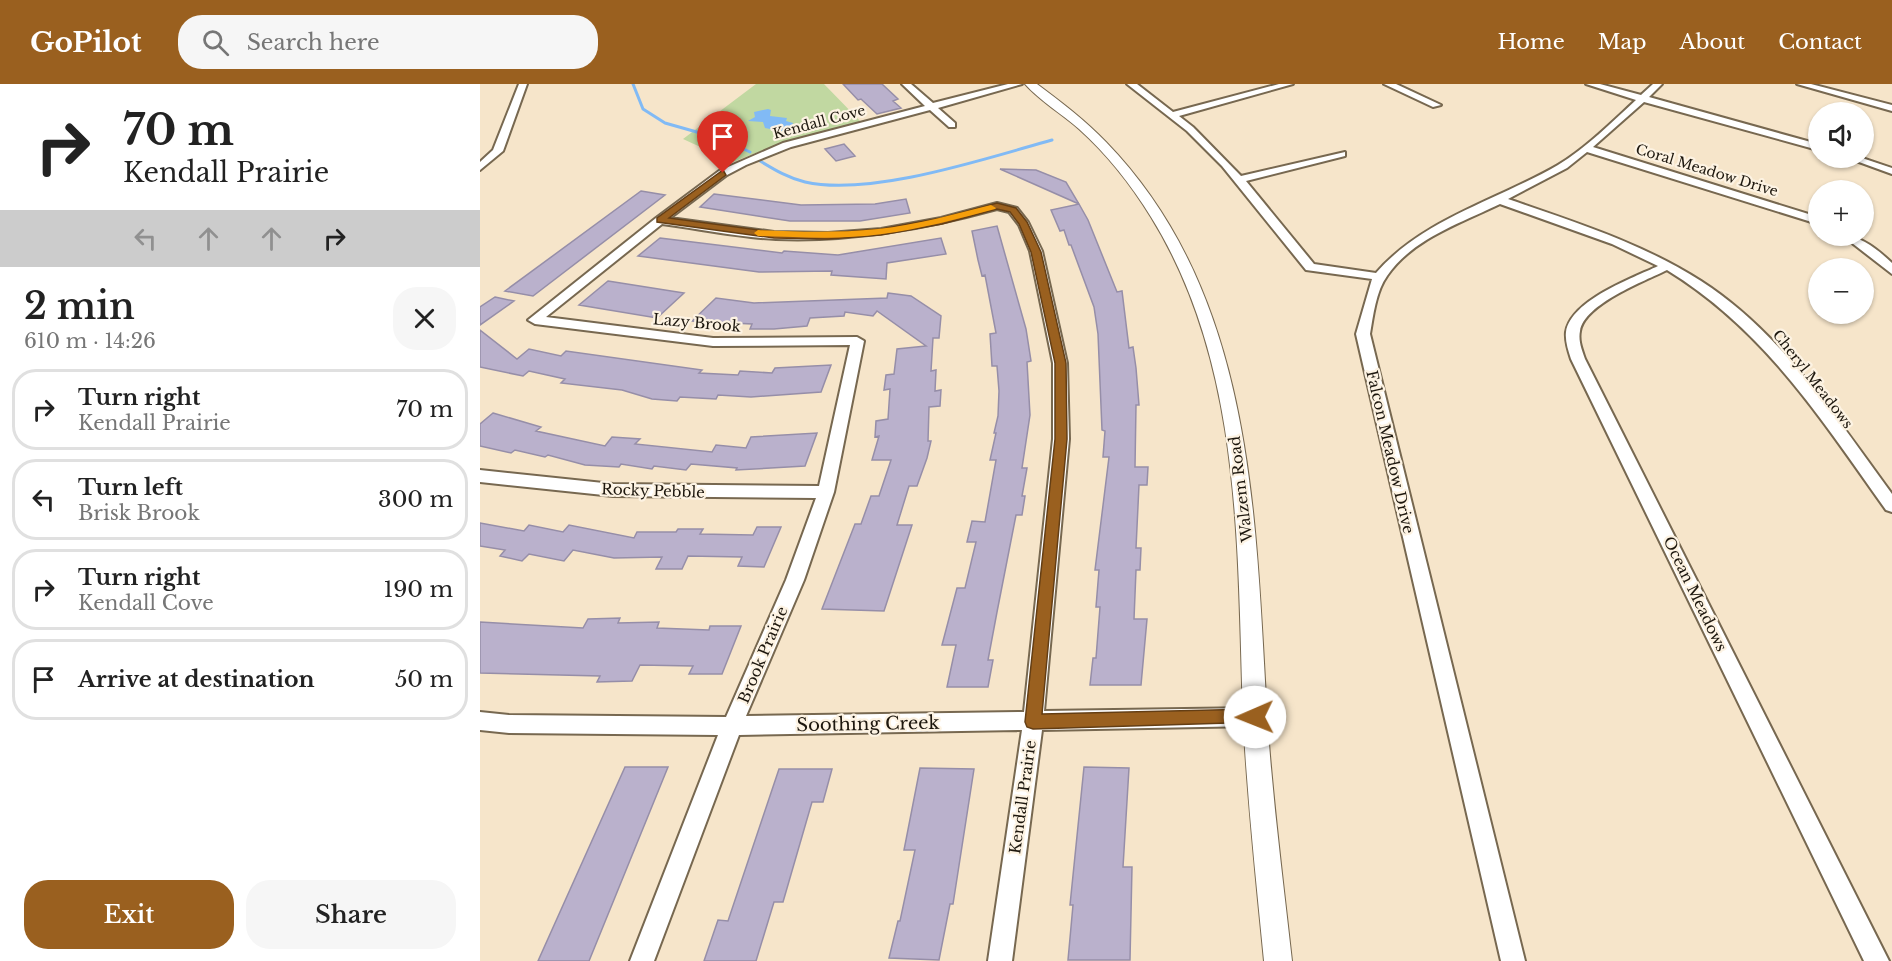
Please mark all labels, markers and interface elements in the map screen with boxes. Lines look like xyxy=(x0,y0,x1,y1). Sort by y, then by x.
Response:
search box xyxy=(178,15,598,69)
text: GoPilot xyxy=(30,25,142,60)
icon: search xyxy=(199,26,232,59)
text: Search here xyxy=(247,29,380,56)
text: Home xyxy=(1498,29,1565,55)
text: Map xyxy=(1598,29,1646,55)
text: About xyxy=(1679,29,1745,55)
text: Contact xyxy=(1778,29,1862,55)
street label: Kendall Cove xyxy=(771,101,867,143)
map controls xyxy=(1808,102,1874,324)
button: sound xyxy=(1808,102,1874,168)
text: 70 m xyxy=(123,104,234,156)
icon: right xyxy=(24,108,102,186)
pin xyxy=(697,111,748,173)
icon: arrive xyxy=(706,120,739,153)
street label: Coral Meadow Drive xyxy=(1634,140,1780,200)
text: Kendall Prairie xyxy=(123,156,329,189)
button: + xyxy=(1808,180,1874,246)
icon: left xyxy=(129,222,162,255)
icon: ahead xyxy=(192,222,225,255)
icon: ahead xyxy=(255,222,288,255)
icon: right xyxy=(318,222,351,255)
button: − xyxy=(1808,258,1874,324)
text: 2 min xyxy=(24,284,135,329)
button: close xyxy=(393,287,456,350)
street label: Lazy Brook xyxy=(652,309,743,336)
street label: Cheryl Meadows xyxy=(1769,326,1857,432)
text: 610 m · 14:26 xyxy=(24,329,156,353)
street label: Falcon Meadow Drive xyxy=(1362,368,1419,536)
text: Turn right xyxy=(78,384,200,411)
icon: right xyxy=(27,393,60,426)
text: 70 m xyxy=(396,396,453,423)
text: Kendall Prairie xyxy=(78,411,231,435)
street label: Walzem Road xyxy=(1225,435,1257,544)
text: Turn left xyxy=(78,474,183,501)
street label: Rocky Pebble xyxy=(601,479,705,502)
icon: left xyxy=(27,483,60,516)
text: 300 m xyxy=(378,486,453,513)
text: Brisk Brook xyxy=(78,501,200,525)
street label: Ocean Meadows xyxy=(1659,533,1732,655)
text: Turn right xyxy=(78,564,200,591)
icon: right xyxy=(27,573,60,606)
text: 190 m xyxy=(383,576,453,603)
text: Kendall Cove xyxy=(78,591,214,615)
street label: Brook Prairie xyxy=(734,604,791,706)
icon: arrive xyxy=(27,663,60,696)
text: Arrive at destination xyxy=(78,666,315,693)
text: 50 m xyxy=(395,666,453,693)
position arrow xyxy=(1223,685,1287,749)
street label: Soothing Creek xyxy=(796,712,940,736)
street label: Kendall Prairie xyxy=(1005,739,1040,855)
button: Exit xyxy=(24,880,234,949)
button: Share xyxy=(246,880,456,949)

